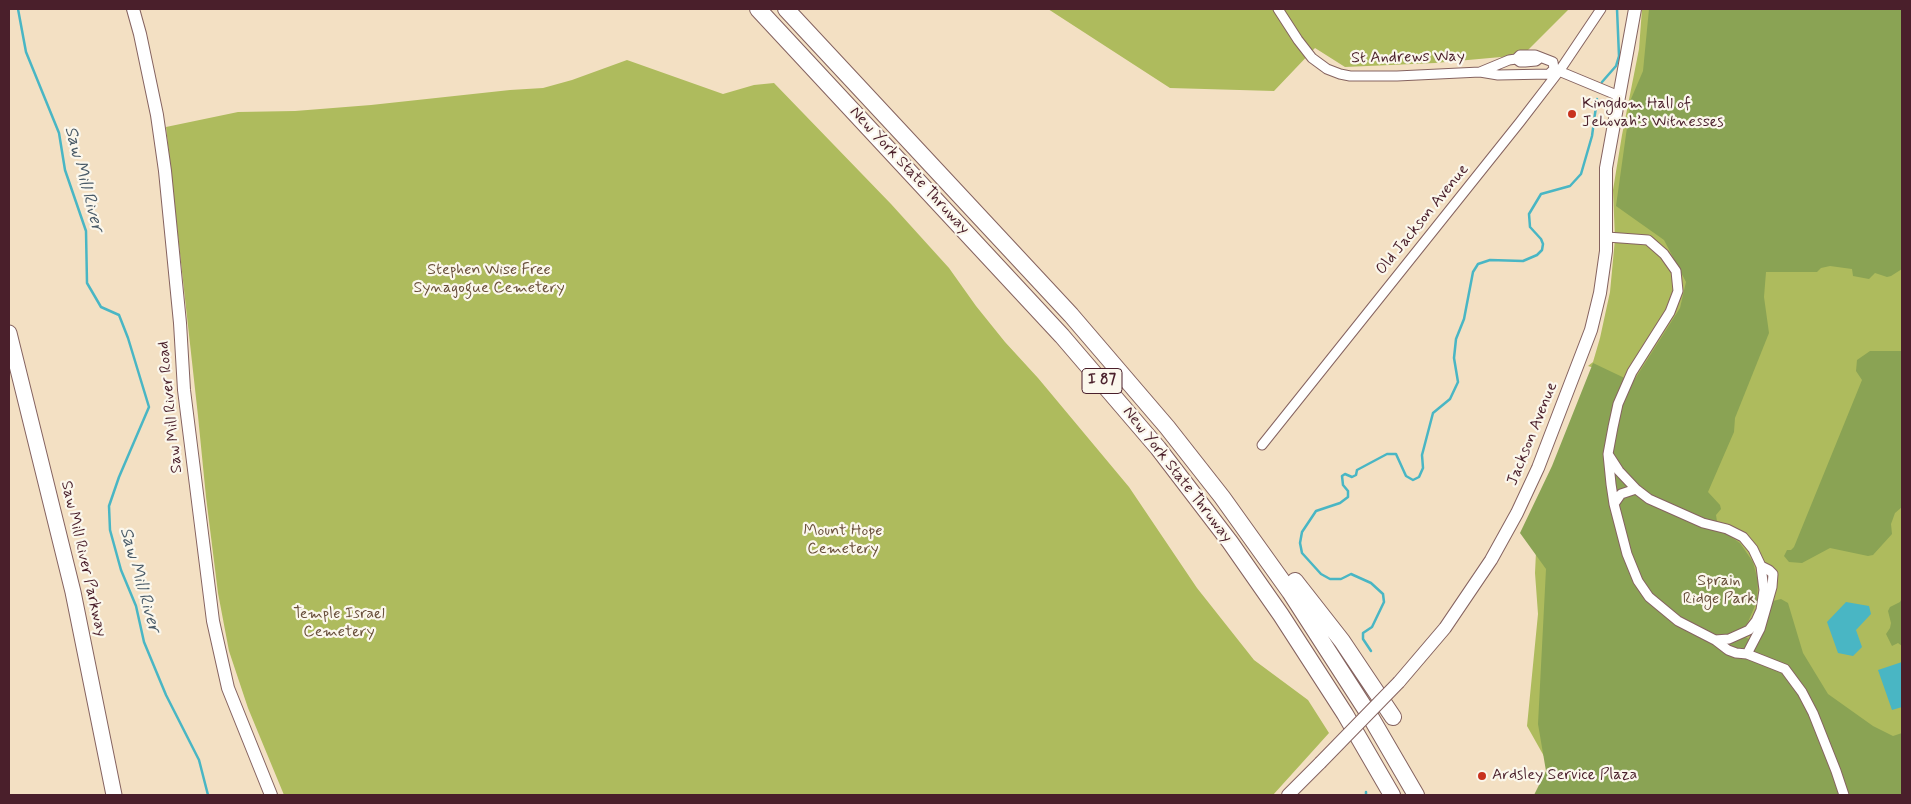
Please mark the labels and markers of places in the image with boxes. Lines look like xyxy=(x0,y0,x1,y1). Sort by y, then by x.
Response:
place label: Kingdom Hall of Jehovah’s Witnesses xyxy=(1582,95,1724,133)
marker: Kingdom Hall of Jehovah’s Witnesses xyxy=(1566,108,1578,120)
place label: Ardsley Service Plaza xyxy=(1492,766,1637,786)
marker: Ardsley Service Plaza xyxy=(1476,770,1488,782)

